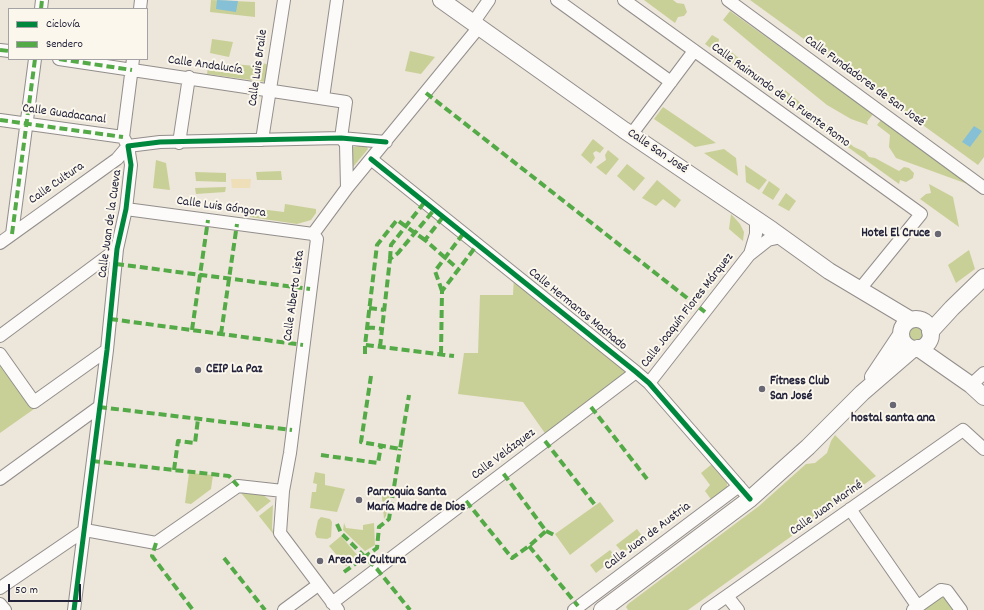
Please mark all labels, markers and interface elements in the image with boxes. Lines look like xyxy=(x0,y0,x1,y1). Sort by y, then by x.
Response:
legend xyxy=(8,8,148,60)
text: Ciclovía xyxy=(46,16,80,33)
street label: Calle Luis Braile xyxy=(246,29,272,107)
street label: Calle Fundadores de San José xyxy=(801,33,927,131)
text: Sendero xyxy=(46,36,83,53)
street label: Calle Raimundo de la Fuente Romo xyxy=(707,40,853,152)
street label: Calle Andalucía xyxy=(167,53,243,79)
street label: Calle Guadacanal xyxy=(21,101,107,129)
street label: Calle San José xyxy=(624,126,690,178)
street label: Calle Cultura xyxy=(26,159,88,209)
street label: Calle Juan de la Cueva xyxy=(96,169,126,279)
street label: Calle Luis Góngora xyxy=(175,194,267,222)
place label: Hotel El Cruce xyxy=(861,226,930,242)
marker: Hotel El Cruce xyxy=(933,229,943,239)
street label: Calle Alberto Lista xyxy=(281,250,309,342)
street label: Calle Joaquín Flores Márquez xyxy=(638,250,738,372)
street label: Calle Hermanos Machado xyxy=(524,265,630,355)
place label: CEIP La Paz xyxy=(206,362,263,378)
marker: CEIP La Paz xyxy=(193,365,203,375)
place label: Fitness Club San José xyxy=(770,374,829,405)
marker: Fitness Club San José xyxy=(757,384,767,394)
marker: hostal santa ana xyxy=(888,400,898,410)
place label: hostal santa ana xyxy=(851,411,935,427)
street label: Calle Velázquez xyxy=(469,426,539,484)
street label: Calle Juan Mariné xyxy=(788,478,866,540)
place label: Parroquia Santa María Madre de Dios xyxy=(367,485,465,516)
marker: Parroquia Santa María Madre de Dios xyxy=(354,495,364,505)
street label: Calle Juan de Austria xyxy=(602,500,694,574)
place label: Area de Cultura xyxy=(328,553,406,569)
marker: Area de Cultura xyxy=(315,556,325,566)
scale bar xyxy=(10,576,83,602)
text: 50 m xyxy=(15,582,38,599)

